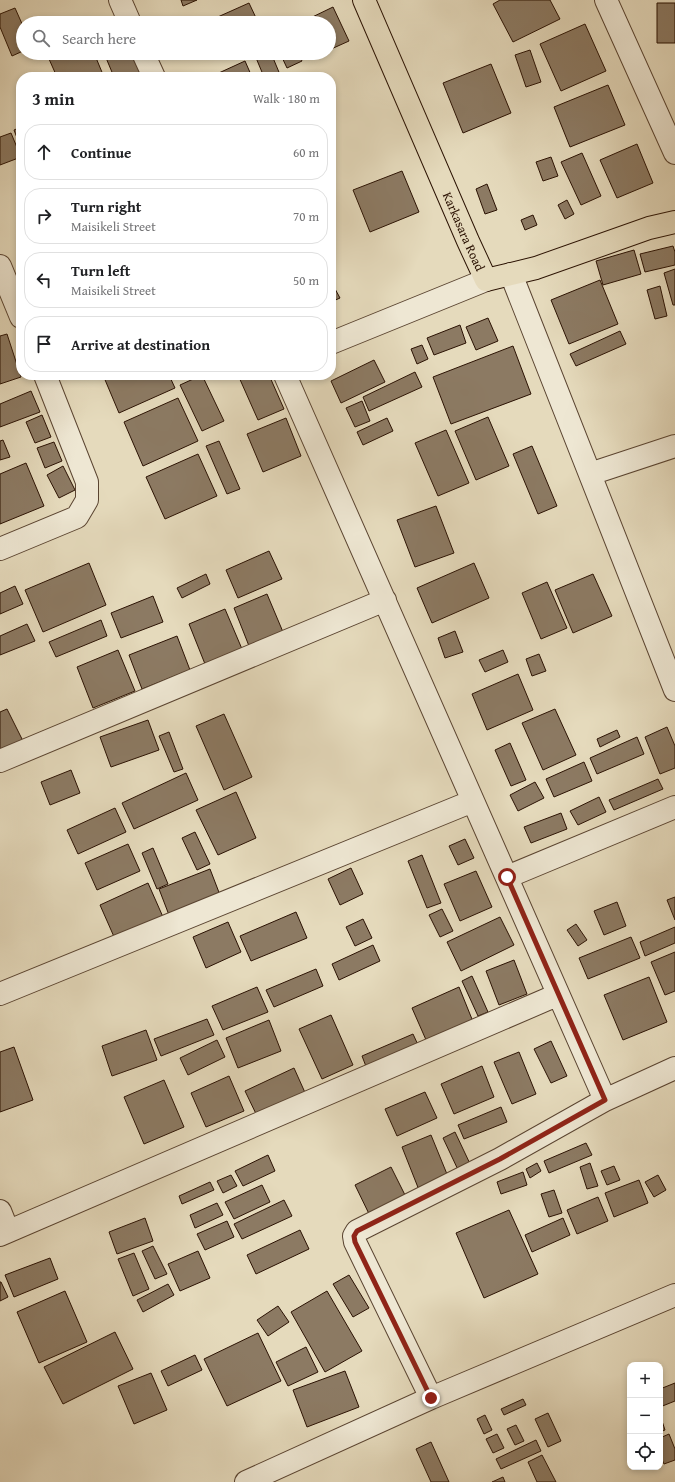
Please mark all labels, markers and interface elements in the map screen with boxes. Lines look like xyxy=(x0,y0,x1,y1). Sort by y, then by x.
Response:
search box xyxy=(16,16,336,60)
icon: search xyxy=(30,27,52,49)
text: Search here xyxy=(62,28,136,49)
text: 3 min xyxy=(32,86,74,111)
text: Walk · 180 m xyxy=(253,89,320,108)
icon: ahead xyxy=(33,141,55,163)
text: Continue xyxy=(71,142,132,163)
text: 60 m xyxy=(293,143,319,162)
street label: Karkasara Road xyxy=(438,189,490,274)
text: Turn right xyxy=(71,196,142,217)
icon: right xyxy=(33,205,55,227)
text: 70 m xyxy=(293,207,319,226)
text: Maisikeli Street xyxy=(71,217,156,236)
text: Turn left xyxy=(71,260,130,281)
icon: left xyxy=(33,269,55,291)
text: 50 m xyxy=(293,271,319,290)
text: Maisikeli Street xyxy=(71,281,156,300)
icon: arrive xyxy=(33,333,55,355)
text: Arrive at destination xyxy=(71,334,210,355)
route start xyxy=(498,868,516,886)
map controls xyxy=(627,1362,663,1470)
button: + xyxy=(627,1362,663,1398)
route end xyxy=(422,1389,440,1407)
button: − xyxy=(627,1398,663,1434)
button: locate xyxy=(627,1434,663,1470)

